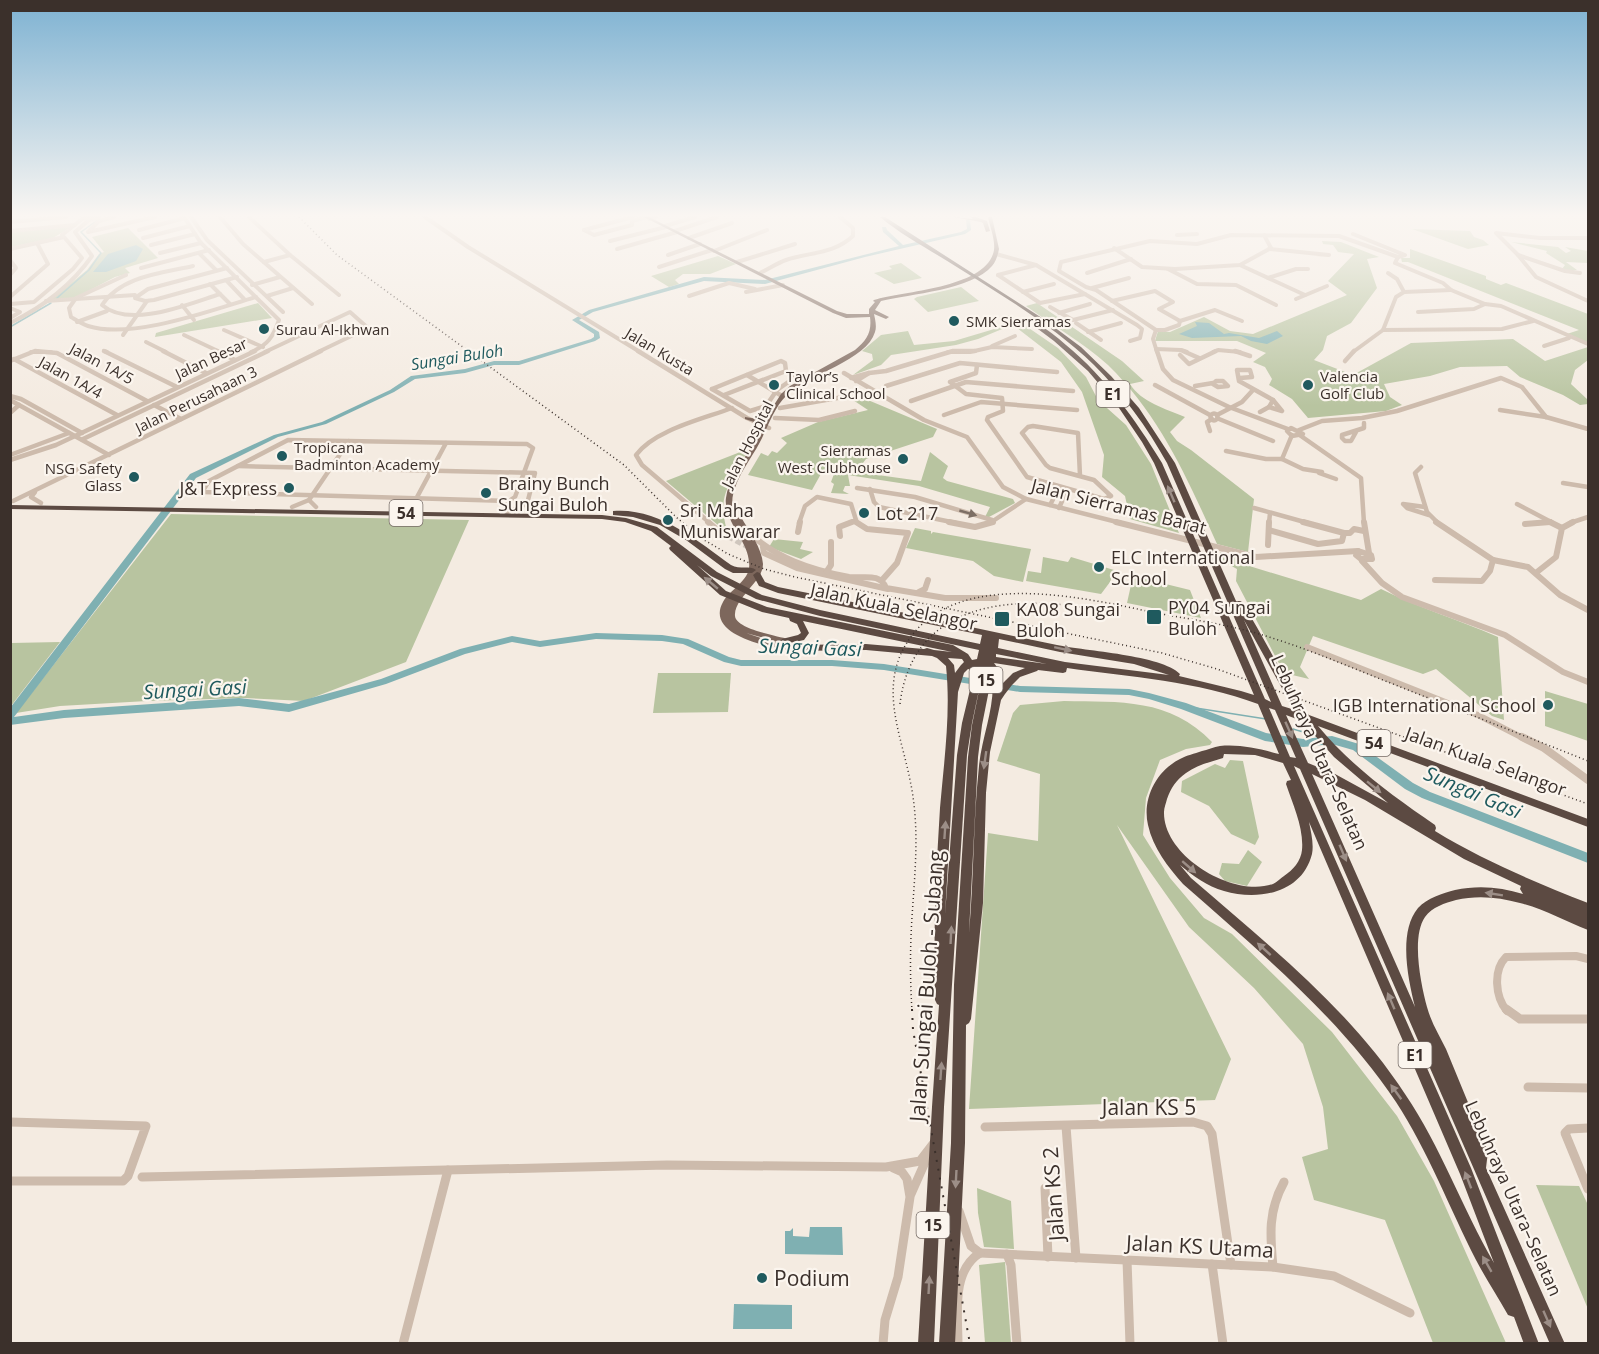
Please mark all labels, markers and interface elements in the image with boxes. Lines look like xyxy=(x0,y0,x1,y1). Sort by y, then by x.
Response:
place label: SMK Sierramas xyxy=(966,311,1071,331)
marker: SMK Sierramas xyxy=(947,314,961,328)
place label: Surau Al-Ikhwan xyxy=(276,319,390,339)
marker: Surau Al-Ikhwan xyxy=(257,322,271,336)
street label: Jalan Kusta xyxy=(620,322,698,379)
street label: Jalan Besar xyxy=(170,333,250,384)
street label: Jalan 1A/5 xyxy=(65,337,137,388)
water label: Sungai Buloh xyxy=(409,339,505,375)
street label: Jalan 1A/4 xyxy=(34,350,107,403)
street label: Jalan Perusahaan 3 xyxy=(130,361,260,438)
place label: Taylor’s Clinical School xyxy=(786,366,886,403)
place label: Valencia Golf Club xyxy=(1320,366,1384,403)
marker: Taylor’s Clinical School xyxy=(767,378,781,392)
marker: Valencia Golf Club xyxy=(1301,378,1315,392)
road number: E1 xyxy=(1096,381,1130,407)
street label: Jalan Hospital xyxy=(716,397,778,493)
place label: Tropicana Badminton Academy xyxy=(294,437,440,474)
place label: Sierramas West Clubhouse xyxy=(778,440,891,477)
marker: Tropicana Badminton Academy xyxy=(275,449,289,463)
marker: Sierramas West Clubhouse xyxy=(896,452,910,466)
place label: NSG Safety Glass xyxy=(45,458,122,495)
marker: NSG Safety Glass xyxy=(127,470,141,484)
place label: Brainy Bunch Sungai Buloh xyxy=(498,471,610,516)
street label: Jalan Sierramas Barat xyxy=(1027,472,1209,539)
place label: J&T Express xyxy=(177,476,277,500)
marker: J&T Express xyxy=(282,481,296,495)
one-way arrow xyxy=(1166,485,1175,503)
marker: Brainy Bunch Sungai Buloh xyxy=(479,486,493,500)
place label: Sri Maha Muniswarar xyxy=(680,498,781,543)
road number: 54 xyxy=(390,500,422,526)
place label: Lot 217 xyxy=(876,501,938,525)
marker: Lot 217 xyxy=(857,506,871,520)
one-way arrow xyxy=(959,509,977,518)
marker: Sri Maha Muniswarar xyxy=(661,513,675,527)
place label: ELC International School xyxy=(1111,545,1255,590)
marker: ELC International School xyxy=(1092,560,1106,574)
street label: Jalan Kuala Selangor xyxy=(806,576,980,636)
one-way arrow xyxy=(703,577,719,590)
place label: PY04 Sungai Buloh xyxy=(1168,595,1270,640)
place label: KA08 Sungai Buloh xyxy=(1016,597,1120,642)
marker: PY04 Sungai Buloh xyxy=(1145,608,1163,626)
marker: KA08 Sungai Buloh xyxy=(993,610,1011,628)
water label: Sungai Gasi xyxy=(758,632,863,662)
one-way arrow xyxy=(1053,645,1072,654)
street label: Lebuhraya Utara–Selatan xyxy=(1266,650,1374,854)
road number: 15 xyxy=(970,667,1002,693)
water label: Sungai Gasi xyxy=(143,673,248,705)
place label: IGB International School xyxy=(1333,693,1536,717)
marker: IGB International School xyxy=(1541,698,1555,712)
street label: Jalan Kuala Selangor xyxy=(1400,720,1571,802)
one-way arrow xyxy=(1285,721,1295,739)
road number: 54 xyxy=(1358,730,1390,756)
one-way arrow xyxy=(980,750,989,769)
water label: Sungai Gasi xyxy=(1420,759,1527,825)
one-way arrow xyxy=(1366,780,1382,793)
one-way arrow xyxy=(940,820,950,839)
one-way arrow xyxy=(1338,844,1348,862)
street label: Jalan Sungai Buloh - Subang xyxy=(902,849,949,1125)
one-way arrow xyxy=(1181,860,1196,873)
one-way arrow xyxy=(1484,889,1503,898)
one-way arrow xyxy=(946,925,955,944)
one-way arrow xyxy=(1256,942,1271,956)
one-way arrow xyxy=(1386,991,1396,1009)
road number: E1 xyxy=(1398,1042,1432,1068)
one-way arrow xyxy=(936,1062,945,1081)
one-way arrow xyxy=(1390,1084,1402,1099)
street label: Jalan KS 5 xyxy=(1100,1093,1196,1121)
street label: Lebuhraya Utara–Selatan xyxy=(1460,1096,1568,1300)
street label: Jalan KS 2 xyxy=(1036,1146,1070,1244)
one-way arrow xyxy=(952,1169,961,1188)
one-way arrow xyxy=(1463,1170,1473,1188)
road number: 15 xyxy=(916,1212,950,1238)
street label: Jalan KS Utama xyxy=(1123,1228,1275,1264)
one-way arrow xyxy=(1481,1256,1492,1272)
place label: Podium xyxy=(774,1264,850,1292)
marker: Podium xyxy=(755,1271,769,1285)
one-way arrow xyxy=(925,1276,934,1295)
one-way arrow xyxy=(1542,1310,1551,1327)

